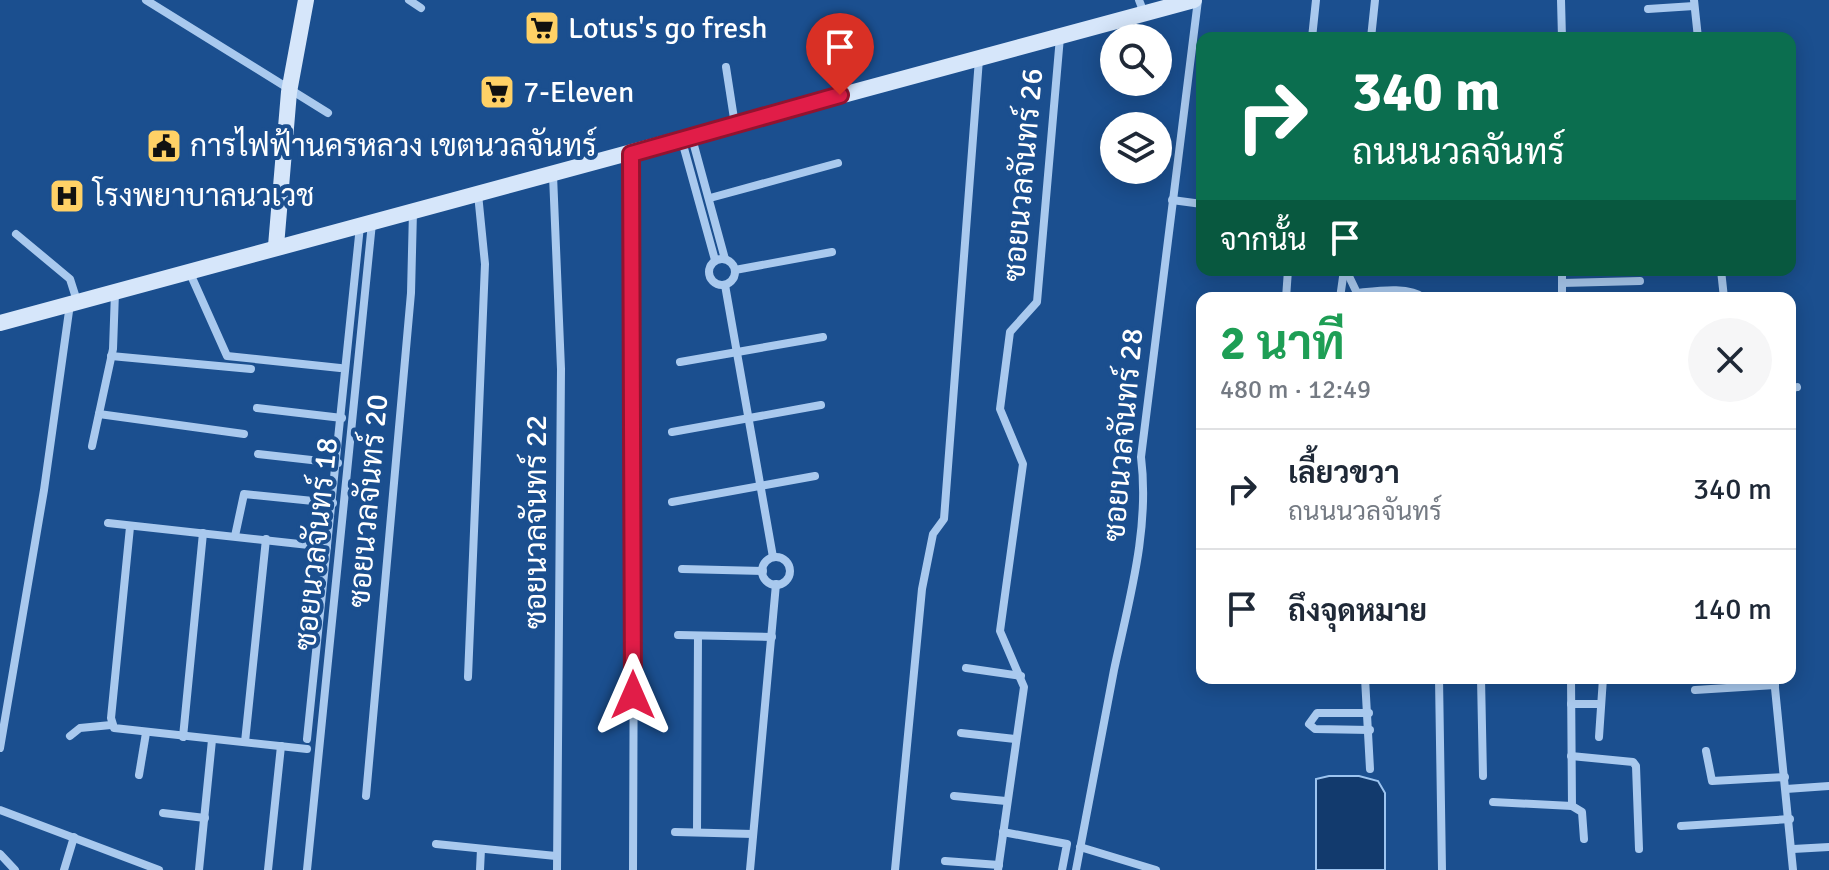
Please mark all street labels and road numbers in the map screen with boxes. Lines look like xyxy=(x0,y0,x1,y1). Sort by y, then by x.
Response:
street label: ซอยนวลจันทร์ 26 xyxy=(994,67,1051,283)
street label: ซอยนวลจันทร์ 28 xyxy=(1094,327,1151,543)
street label: ซอยนวลจันทร์ 20 xyxy=(339,393,396,609)
street label: ซอยนวลจันทร์ 22 xyxy=(516,415,555,629)
street label: ซอยนวลจันทร์ 18 xyxy=(285,435,346,652)

